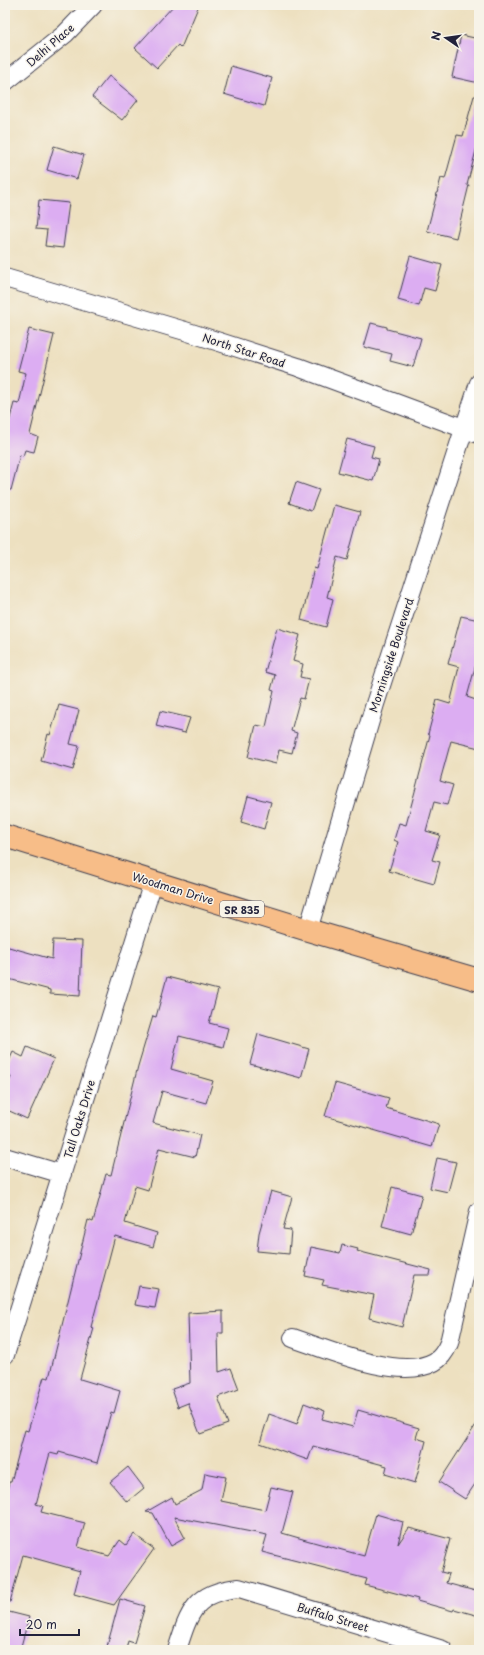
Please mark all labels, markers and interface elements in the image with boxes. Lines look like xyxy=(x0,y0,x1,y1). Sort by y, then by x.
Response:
north arrow xyxy=(426,18,466,58)
street label: Delhi Place xyxy=(22,19,78,71)
text: N xyxy=(427,29,445,42)
street label: North Star Road xyxy=(200,329,288,371)
street label: Morningside Boulevard xyxy=(364,595,418,715)
street label: Woodman Drive xyxy=(130,868,216,909)
road number: SR 835 xyxy=(220,901,264,917)
street label: Tall Oaks Drive xyxy=(59,1078,99,1160)
street label: Buffalo Street xyxy=(295,1598,371,1636)
scale bar xyxy=(20,1611,79,1637)
text: 20 m xyxy=(26,1615,57,1633)

